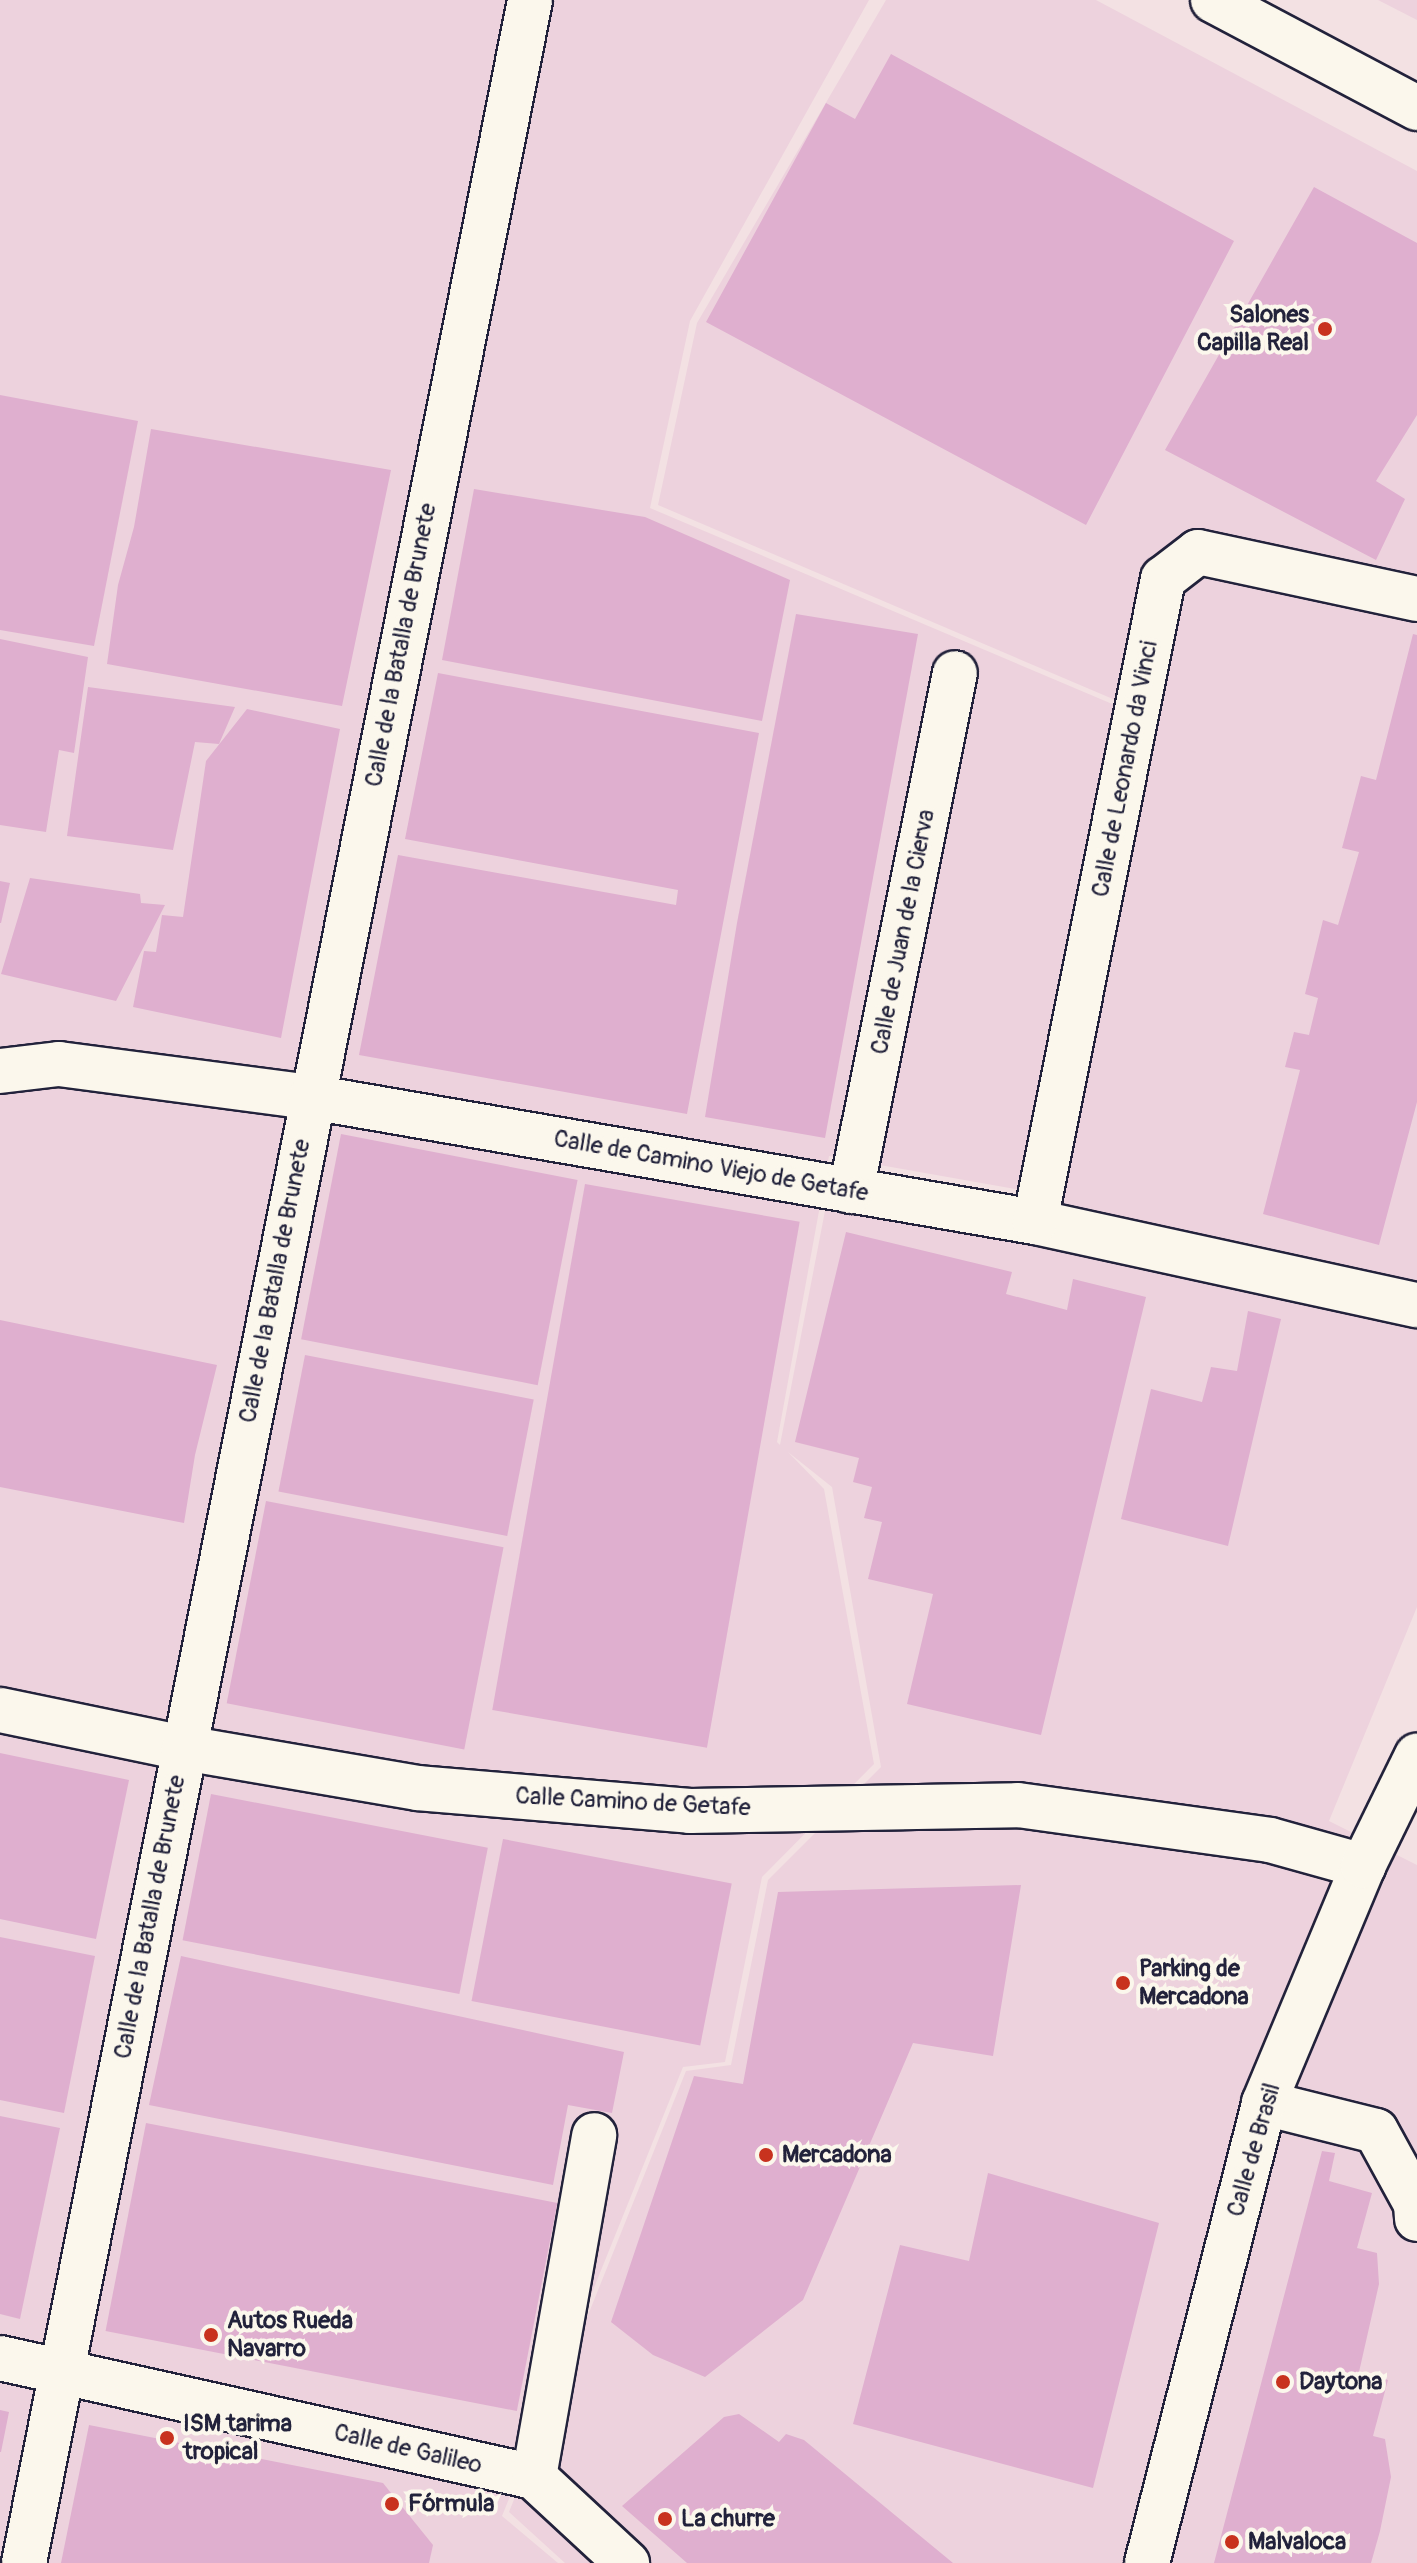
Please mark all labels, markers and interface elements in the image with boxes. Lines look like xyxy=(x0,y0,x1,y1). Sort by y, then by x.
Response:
place label: Salones Capilla Real xyxy=(1197,301,1309,357)
marker: Salones Capilla Real xyxy=(1316,320,1334,338)
street label: Calle de la Batalla de Brunete xyxy=(359,501,443,789)
street label: Calle de Leonardo da Vinci xyxy=(1086,639,1164,899)
street label: Calle de Juan de la Cierva xyxy=(865,807,941,1057)
street label: Calle de Camino Viejo de Getafe xyxy=(552,1124,870,1208)
street label: Calle de la Batalla de Brunete xyxy=(233,1137,317,1425)
street label: Calle de la Batalla de Brunete xyxy=(108,1773,192,2061)
street label: Calle Camino de Getafe xyxy=(515,1781,751,1823)
place label: Parking de Mercadona xyxy=(1139,1955,1249,2011)
marker: Parking de Mercadona xyxy=(1114,1974,1132,1992)
street label: Calle de Brasil xyxy=(1221,2080,1287,2220)
place label: Mercadona xyxy=(782,2141,892,2169)
marker: Mercadona xyxy=(757,2146,775,2164)
place label: Autos Rueda Navarro xyxy=(227,2307,353,2363)
marker: Autos Rueda Navarro xyxy=(202,2326,220,2344)
place label: Daytona xyxy=(1299,2368,1383,2396)
marker: Daytona xyxy=(1274,2373,1292,2391)
place label: ISM tarima tropical xyxy=(183,2410,292,2466)
street label: Calle de Galileo xyxy=(331,2418,485,2480)
marker: ISM tarima tropical xyxy=(158,2429,176,2447)
place label: Fórmula xyxy=(408,2490,494,2518)
marker: Fórmula xyxy=(383,2495,401,2513)
place label: La churre xyxy=(681,2505,775,2533)
marker: La churre xyxy=(656,2510,674,2528)
place label: Malvaloca xyxy=(1248,2528,1346,2556)
marker: Malvaloca xyxy=(1223,2533,1241,2551)

